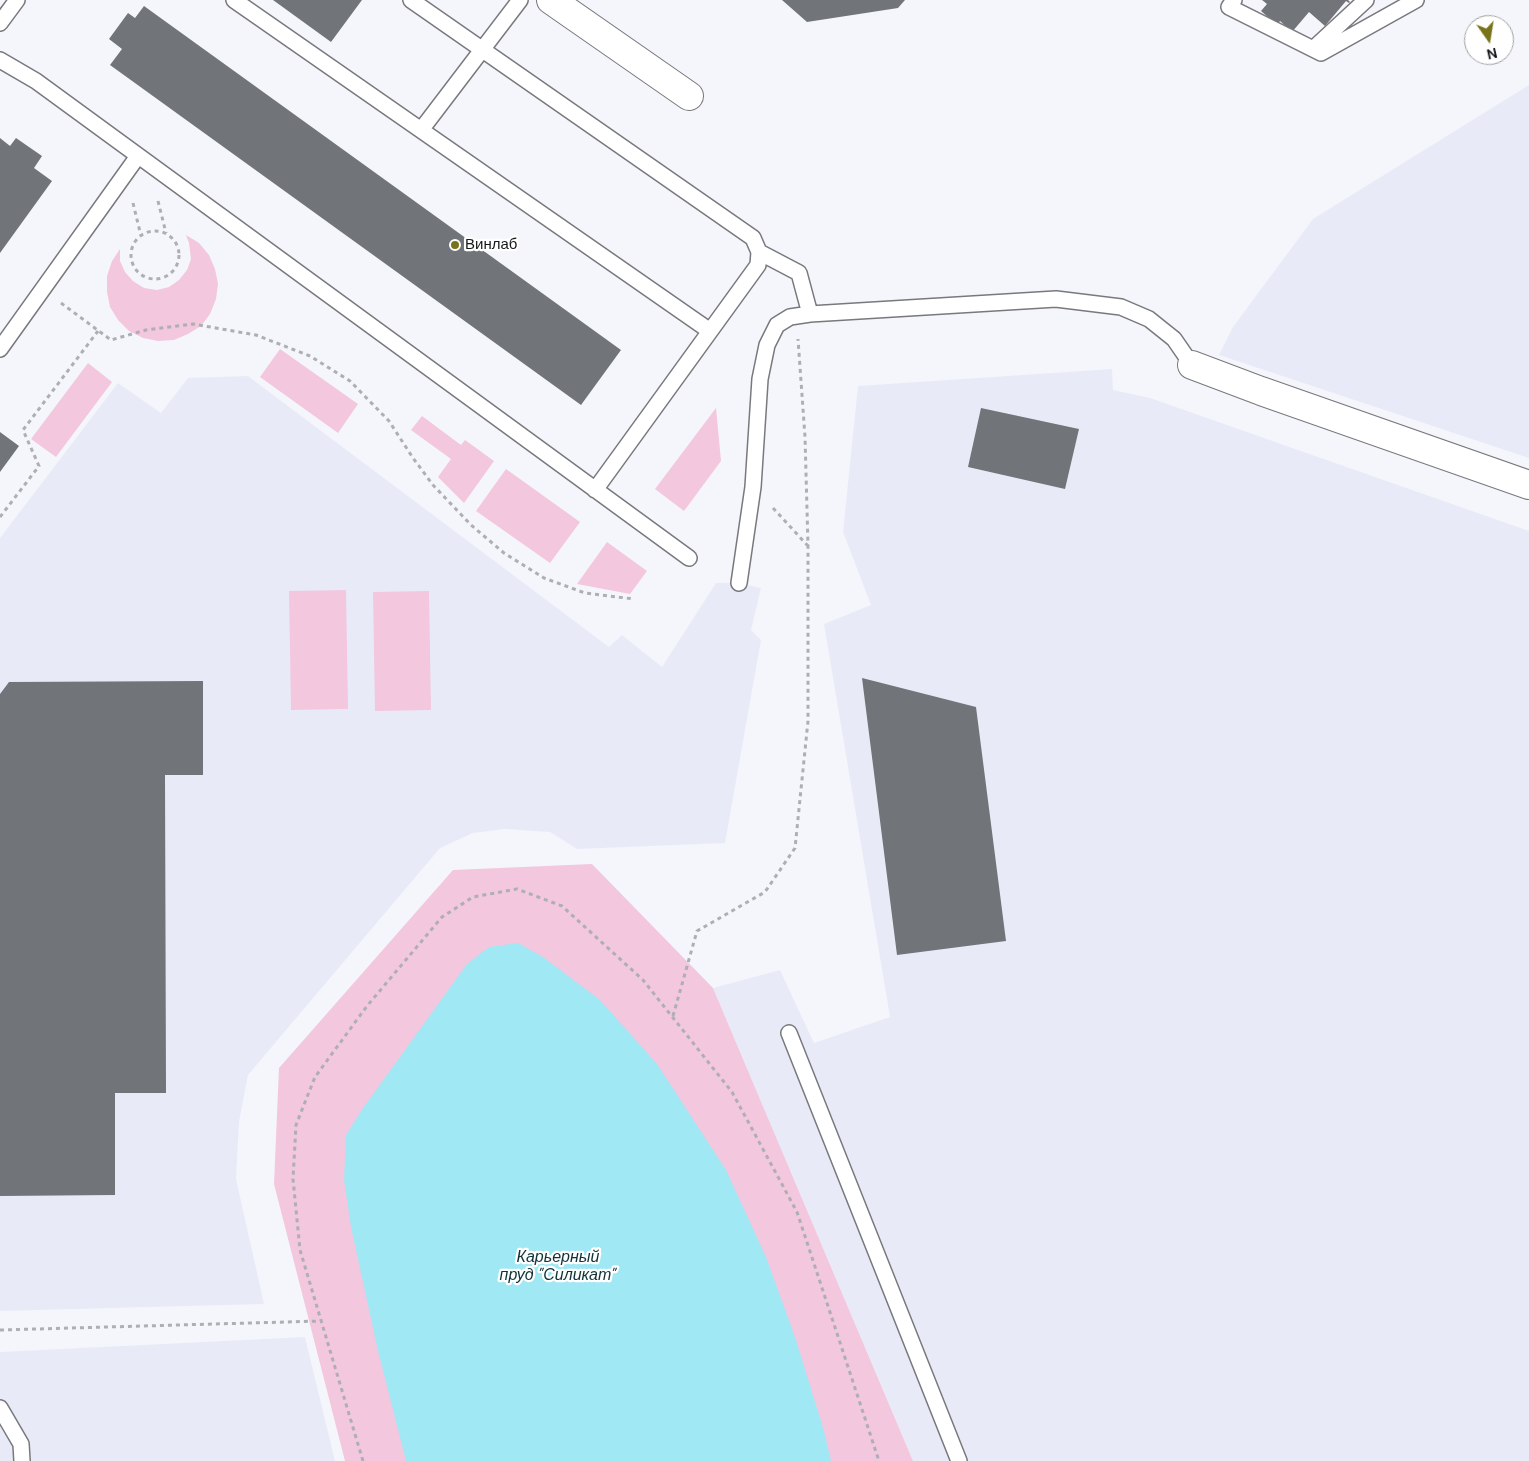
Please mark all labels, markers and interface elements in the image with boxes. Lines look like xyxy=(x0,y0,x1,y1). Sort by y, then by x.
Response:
north arrow xyxy=(1464,15,1514,65)
text: N xyxy=(1485,44,1499,64)
place label: Винлаб xyxy=(465,236,517,254)
marker: Винлаб xyxy=(449,239,461,251)
water label: Карьерный пруд "Силикат" xyxy=(500,1248,616,1286)

